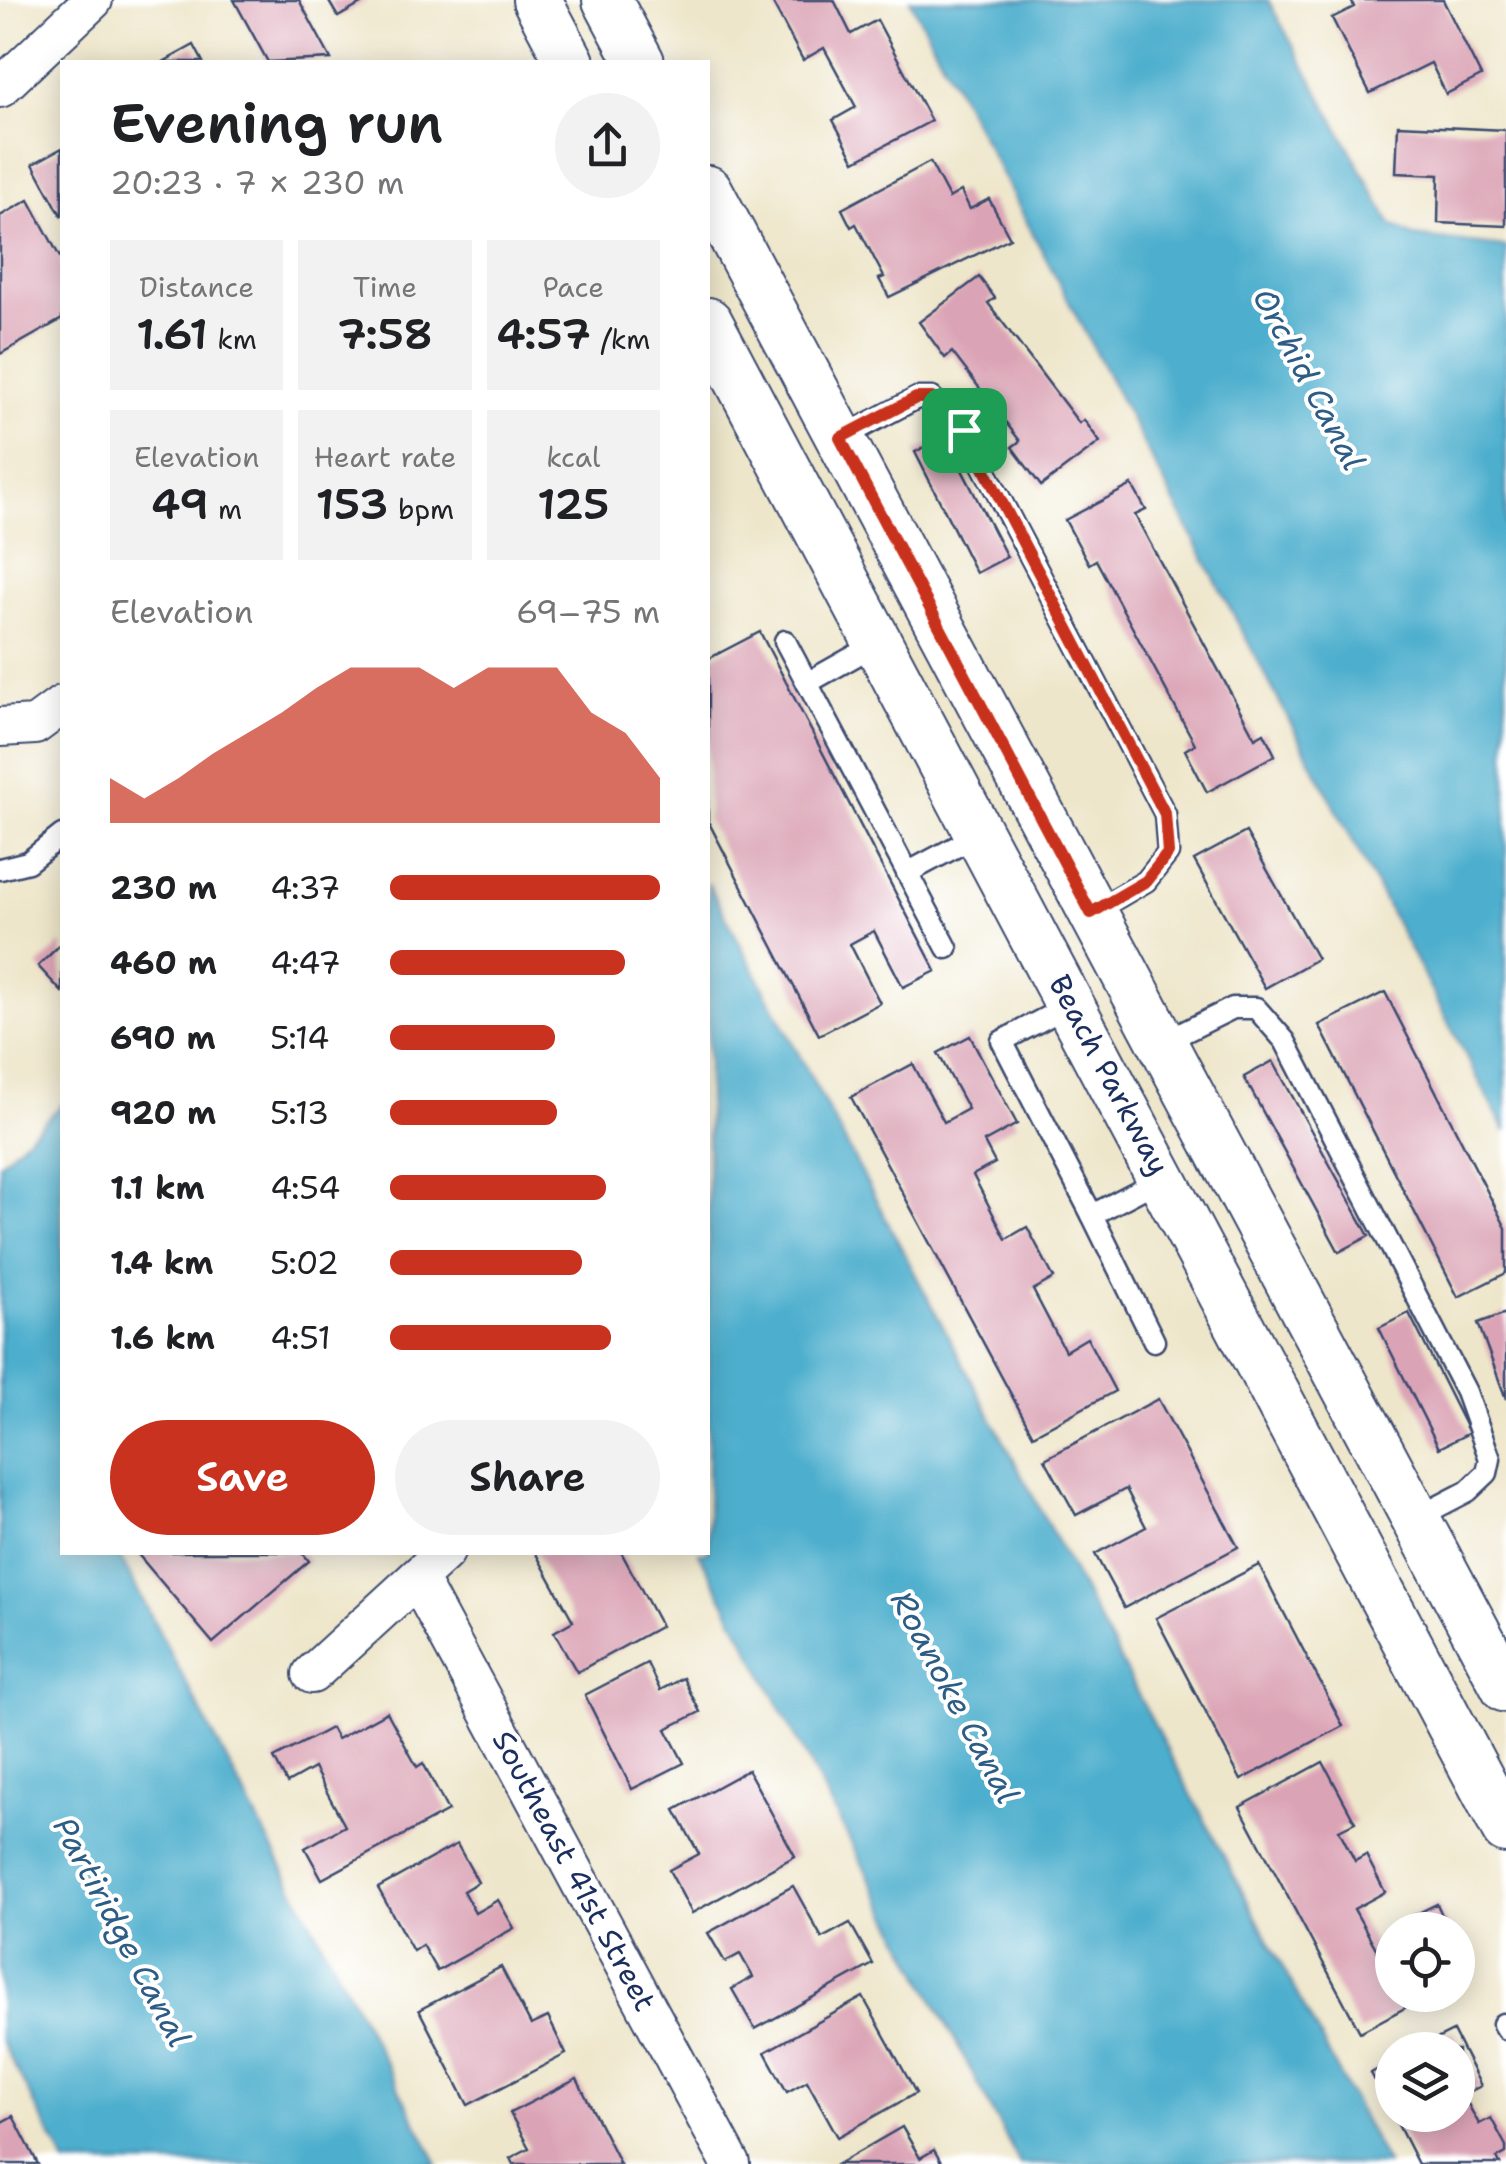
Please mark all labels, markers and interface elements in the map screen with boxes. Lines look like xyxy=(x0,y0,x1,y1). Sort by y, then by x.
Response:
text: Evening run xyxy=(110,86,443,160)
button: share xyxy=(555,93,660,198)
text: 20:23 · 7 × 230 m xyxy=(110,161,404,204)
text: Distance xyxy=(139,268,254,306)
text: Time xyxy=(353,268,417,306)
text: Pace xyxy=(543,268,604,306)
water label: Orchid Canal xyxy=(1243,280,1376,478)
text: 1.61 xyxy=(136,306,208,362)
text: 7:58 xyxy=(337,306,433,362)
text: 4:57 xyxy=(496,306,591,362)
text: km xyxy=(208,320,257,358)
text: /km xyxy=(591,320,650,358)
pin xyxy=(922,388,1007,473)
icon: arrive xyxy=(937,403,992,458)
text: Elevation xyxy=(134,438,259,476)
text: Heart rate xyxy=(314,438,456,476)
text: kcal xyxy=(546,438,601,476)
text: 49 xyxy=(151,476,209,532)
text: 153 xyxy=(316,476,388,532)
text: 125 xyxy=(537,476,609,532)
text: m xyxy=(209,490,242,528)
text: bpm xyxy=(388,490,454,528)
text: Elevation xyxy=(110,590,253,633)
text: 69–75 m xyxy=(516,590,660,633)
text: 230 m xyxy=(110,866,217,909)
text: 4:37 xyxy=(270,866,340,909)
text: 460 m xyxy=(110,941,217,984)
text: 4:47 xyxy=(270,941,341,984)
street label: Beach Parkway xyxy=(1039,967,1179,1182)
text: 690 m xyxy=(110,1016,216,1059)
text: 5:14 xyxy=(270,1016,329,1059)
text: 920 m xyxy=(110,1091,216,1134)
text: 5:13 xyxy=(270,1091,329,1134)
text: 1.1 km xyxy=(110,1166,205,1209)
text: 4:54 xyxy=(270,1166,340,1209)
text: 1.4 km xyxy=(110,1241,213,1284)
text: 5:02 xyxy=(270,1241,339,1284)
text: 1.6 km xyxy=(110,1316,215,1359)
text: 4:51 xyxy=(270,1316,331,1359)
button: Save xyxy=(110,1420,375,1535)
button: Share xyxy=(395,1420,660,1535)
water label: Roanoke Canal xyxy=(881,1583,1030,1811)
street label: Southeast 41st Street xyxy=(483,1723,666,2018)
water label: Partiridge Canal xyxy=(44,1809,201,2054)
map controls xyxy=(1375,1912,1475,2132)
button: locate xyxy=(1375,1912,1475,2012)
button: layers xyxy=(1375,2032,1475,2132)

